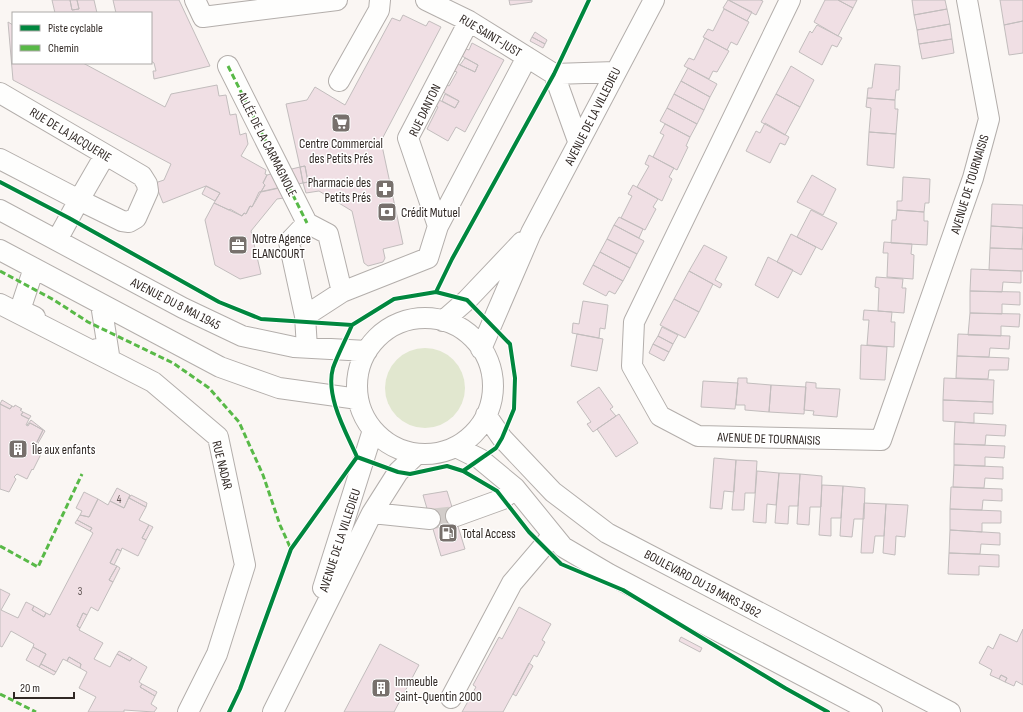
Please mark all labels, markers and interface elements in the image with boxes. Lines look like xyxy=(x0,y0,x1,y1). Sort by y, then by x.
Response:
street label: RUE SAINT-JUST xyxy=(457,11,524,61)
legend xyxy=(12,12,152,64)
text: Piste cyclable xyxy=(48,21,103,36)
text: Chemin xyxy=(48,41,79,56)
street label: AVENUE DE LA VILLEDIEU xyxy=(561,65,624,169)
street label: RUE DANTON xyxy=(405,82,444,139)
street label: ALLÉE DE LA CARMAGNOLE xyxy=(233,89,300,199)
street label: RUE DE LA JACQUERIE xyxy=(27,104,114,166)
supermarket icon: Centre Commercial des Petits Prés xyxy=(330,112,352,134)
street label: AVENUE DE TOURNAISIS xyxy=(947,132,993,237)
place label: Centre Commercial des Petits Prés xyxy=(299,136,383,167)
place label: Pharmacie des Petits Prés xyxy=(308,175,371,206)
pharmacy icon: Pharmacie des Petits Prés xyxy=(374,178,396,200)
bank icon: Crédit Mutuel xyxy=(376,201,398,223)
place label: Crédit Mutuel xyxy=(401,205,460,221)
place label: Notre Agence ELANCOURT xyxy=(252,231,311,262)
office icon: Notre Agence ELANCOURT xyxy=(227,234,249,256)
street label: AVENUE DU 8 MAI 1945 xyxy=(127,274,223,333)
street label: AVENUE DE TOURNAISIS xyxy=(716,429,821,449)
building icon: Île aux enfants xyxy=(7,438,29,460)
street label: RUE NADAR xyxy=(208,439,236,491)
place label: Île aux enfants xyxy=(31,442,96,458)
street label: AVENUE DE LA VILLEDIEU xyxy=(315,487,364,595)
house number: 4 xyxy=(117,493,122,506)
fuel station icon: Total Access xyxy=(437,522,459,544)
place label: Total Access xyxy=(462,526,516,542)
street label: BOULEVARD DU 19 MARS 1962 xyxy=(641,546,764,621)
house number: 3 xyxy=(78,585,83,598)
scale bar xyxy=(14,674,74,700)
place label: Immeuble Saint-Quentin 2000 xyxy=(395,674,482,705)
building icon: Immeuble Saint-Quentin 2000 xyxy=(370,677,392,699)
text: 20 m xyxy=(20,681,40,696)

